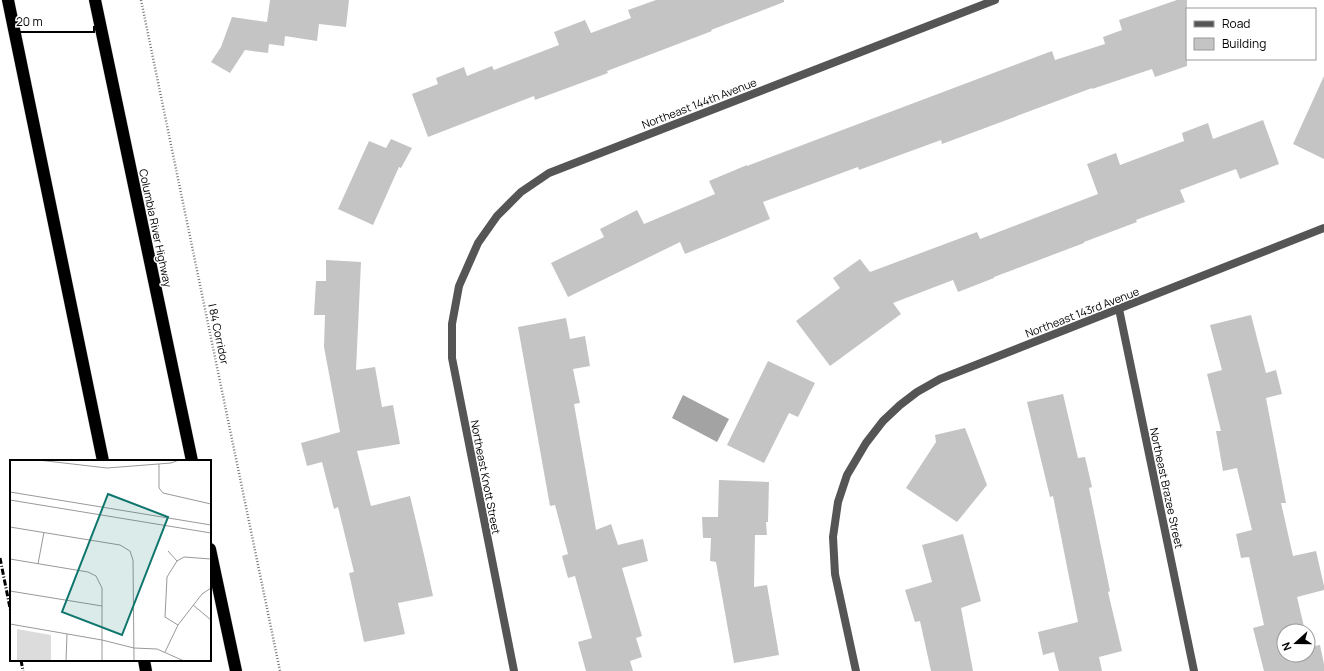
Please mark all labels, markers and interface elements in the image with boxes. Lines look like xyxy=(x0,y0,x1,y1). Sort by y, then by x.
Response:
scale bar xyxy=(10,8,94,34)
legend xyxy=(1186,8,1316,60)
text: 20 m xyxy=(16,13,43,30)
text: Road xyxy=(1222,15,1250,32)
text: Building xyxy=(1222,35,1266,52)
street label: Northeast 144th Avenue xyxy=(639,74,759,132)
street label: Columbia River Highway xyxy=(136,167,176,289)
street label: Northeast 143rd Avenue xyxy=(1023,283,1142,341)
street label: I 84 Corridor xyxy=(205,302,233,366)
street label: Northeast Knott Street xyxy=(468,419,504,535)
street label: Northeast Brazee Street xyxy=(1147,426,1187,550)
inset map xyxy=(10,460,211,661)
north arrow xyxy=(1276,623,1316,663)
text: N xyxy=(1278,640,1295,653)

